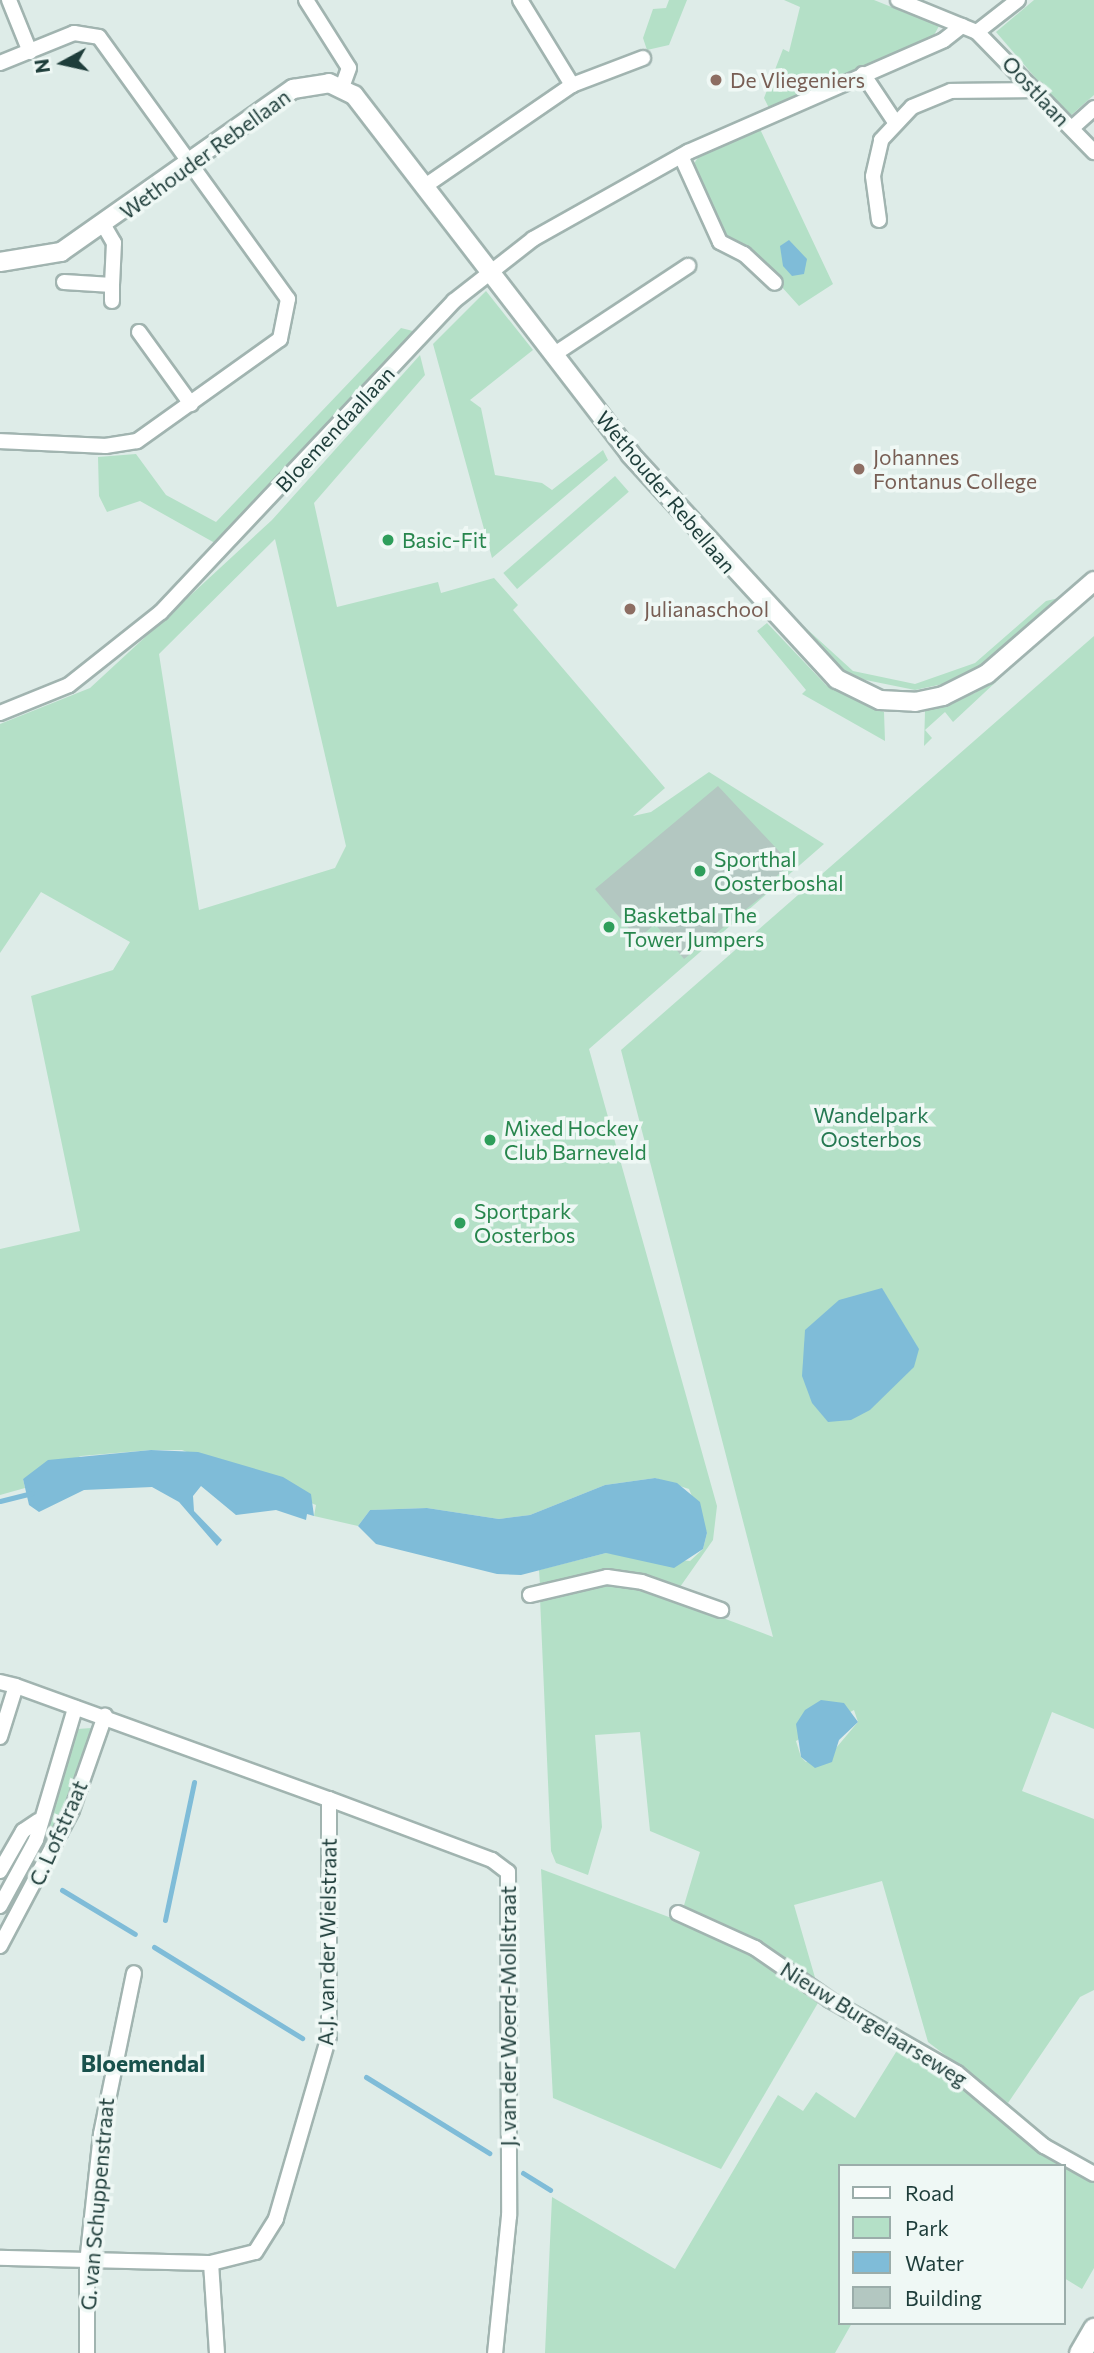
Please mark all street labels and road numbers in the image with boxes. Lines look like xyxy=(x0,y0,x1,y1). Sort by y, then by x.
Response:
street label: Oostlaan xyxy=(997,51,1075,131)
street label: Wethouder Rebellaan xyxy=(115,84,295,224)
street label: Bloemendaallaan xyxy=(270,361,400,497)
street label: Wethouder Rebellaan xyxy=(591,406,741,578)
street label: C. Lofstraat xyxy=(24,1776,92,1890)
street label: A.J. van der Wielstraat xyxy=(313,1838,341,2046)
street label: J. van der Woerd-Mollstraat xyxy=(495,1886,521,2146)
street label: Nieuw Burgelaarseweg xyxy=(776,1956,972,2092)
street label: G. van Schuppenstraat xyxy=(75,2097,119,2311)

